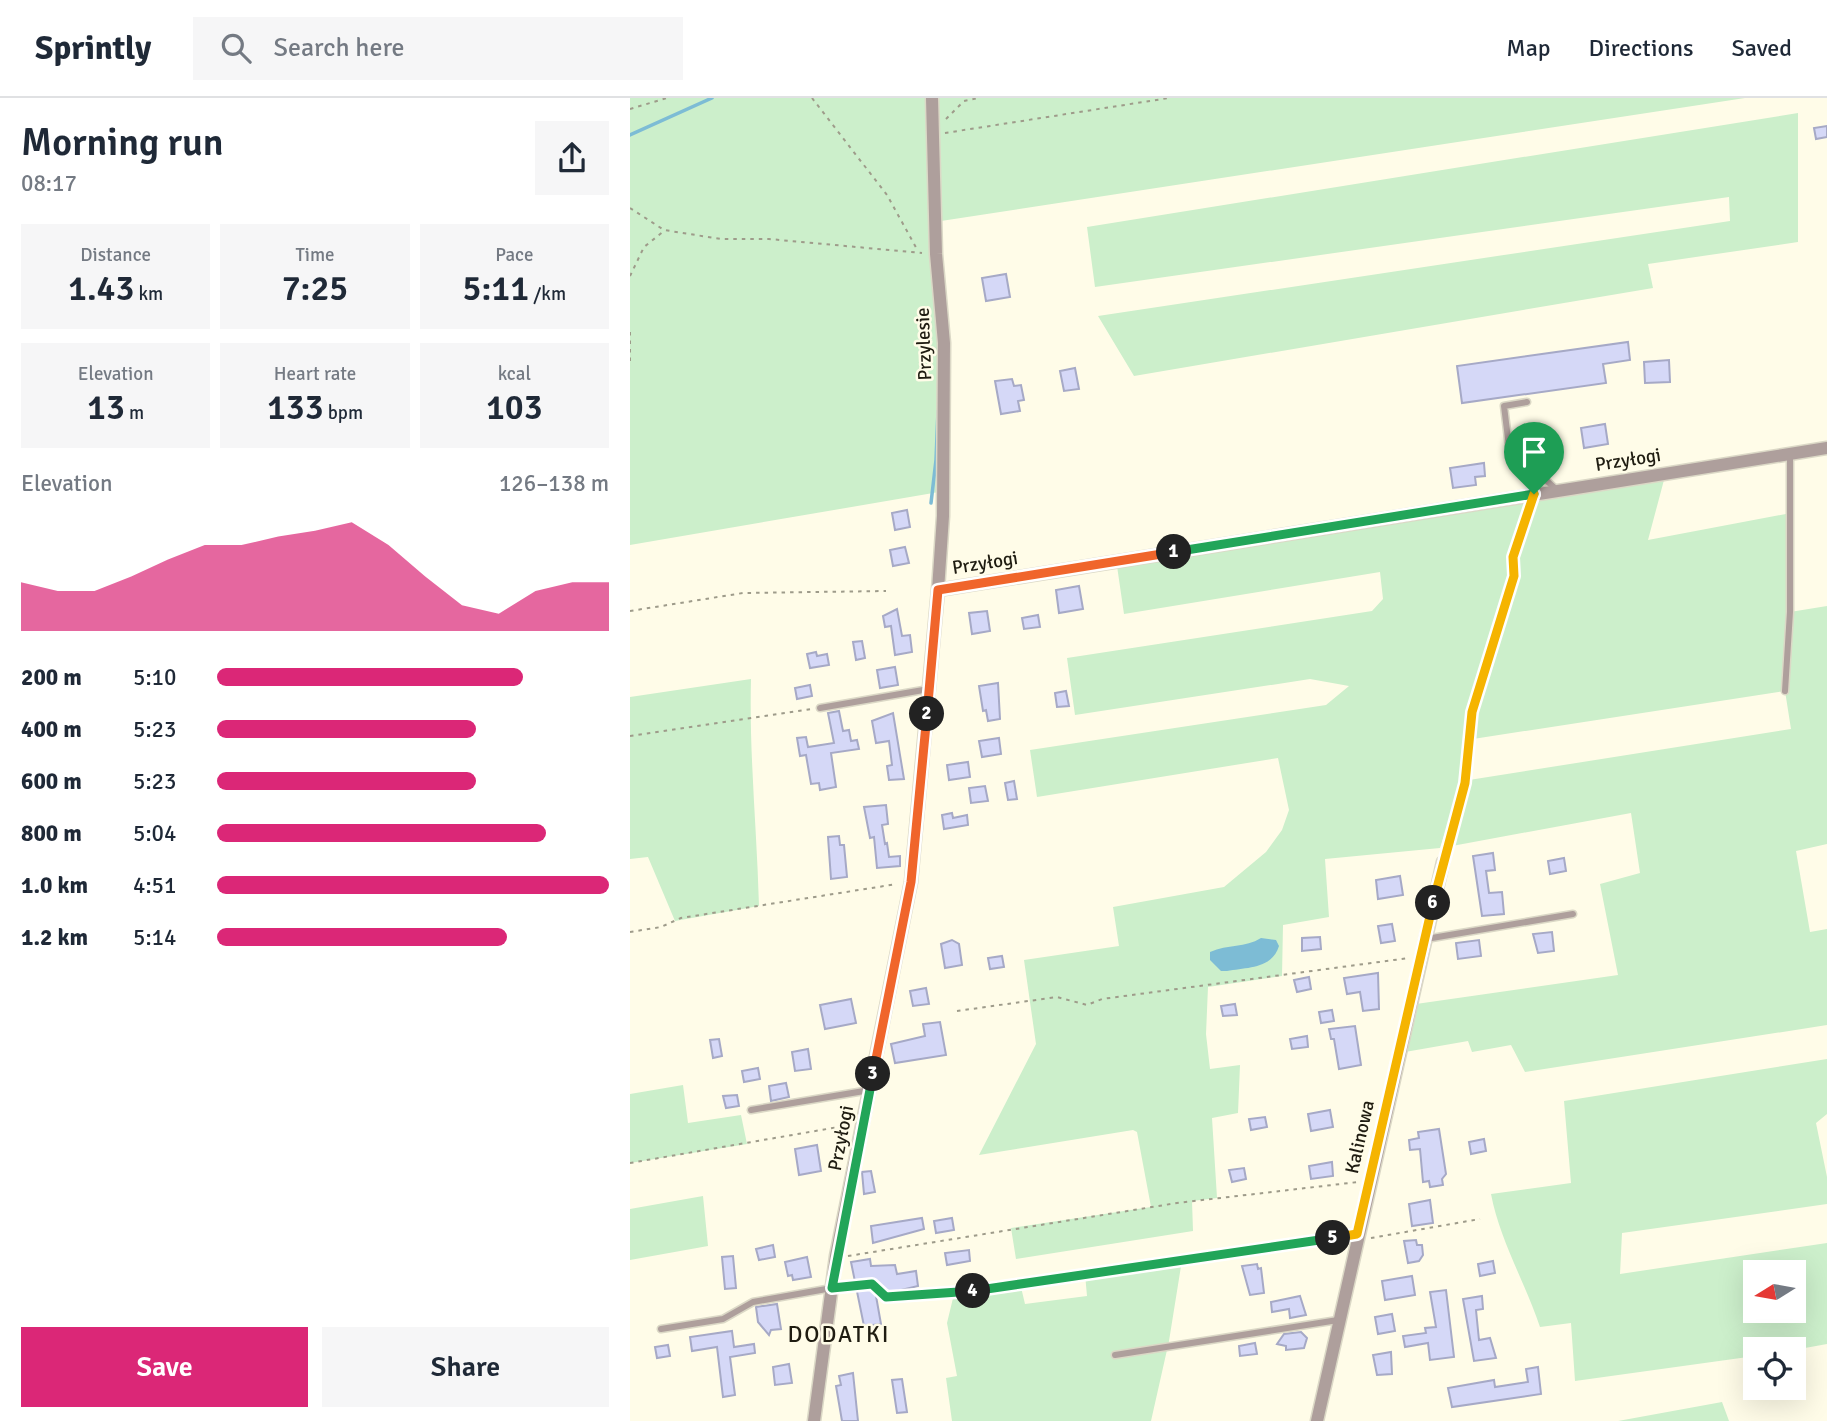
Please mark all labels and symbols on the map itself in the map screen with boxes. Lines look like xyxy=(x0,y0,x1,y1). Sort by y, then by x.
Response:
street label: Przylesie xyxy=(911,307,937,381)
pin xyxy=(1504,422,1564,494)
street label: Przyłogi xyxy=(1593,443,1663,477)
pin: 1 xyxy=(1156,534,1192,570)
street label: Przyłogi xyxy=(950,546,1020,580)
pin: 2 xyxy=(910,696,944,732)
pin: 6 xyxy=(1416,886,1450,920)
pin: 3 xyxy=(856,1056,890,1091)
street label: Kalinowa xyxy=(1340,1098,1380,1176)
street label: Przyłogi xyxy=(823,1103,859,1173)
pin: 5 xyxy=(1316,1220,1350,1256)
north arrow xyxy=(1743,1260,1806,1323)
pin: 4 xyxy=(956,1274,990,1308)
district label: DODATKI xyxy=(787,1320,891,1349)

